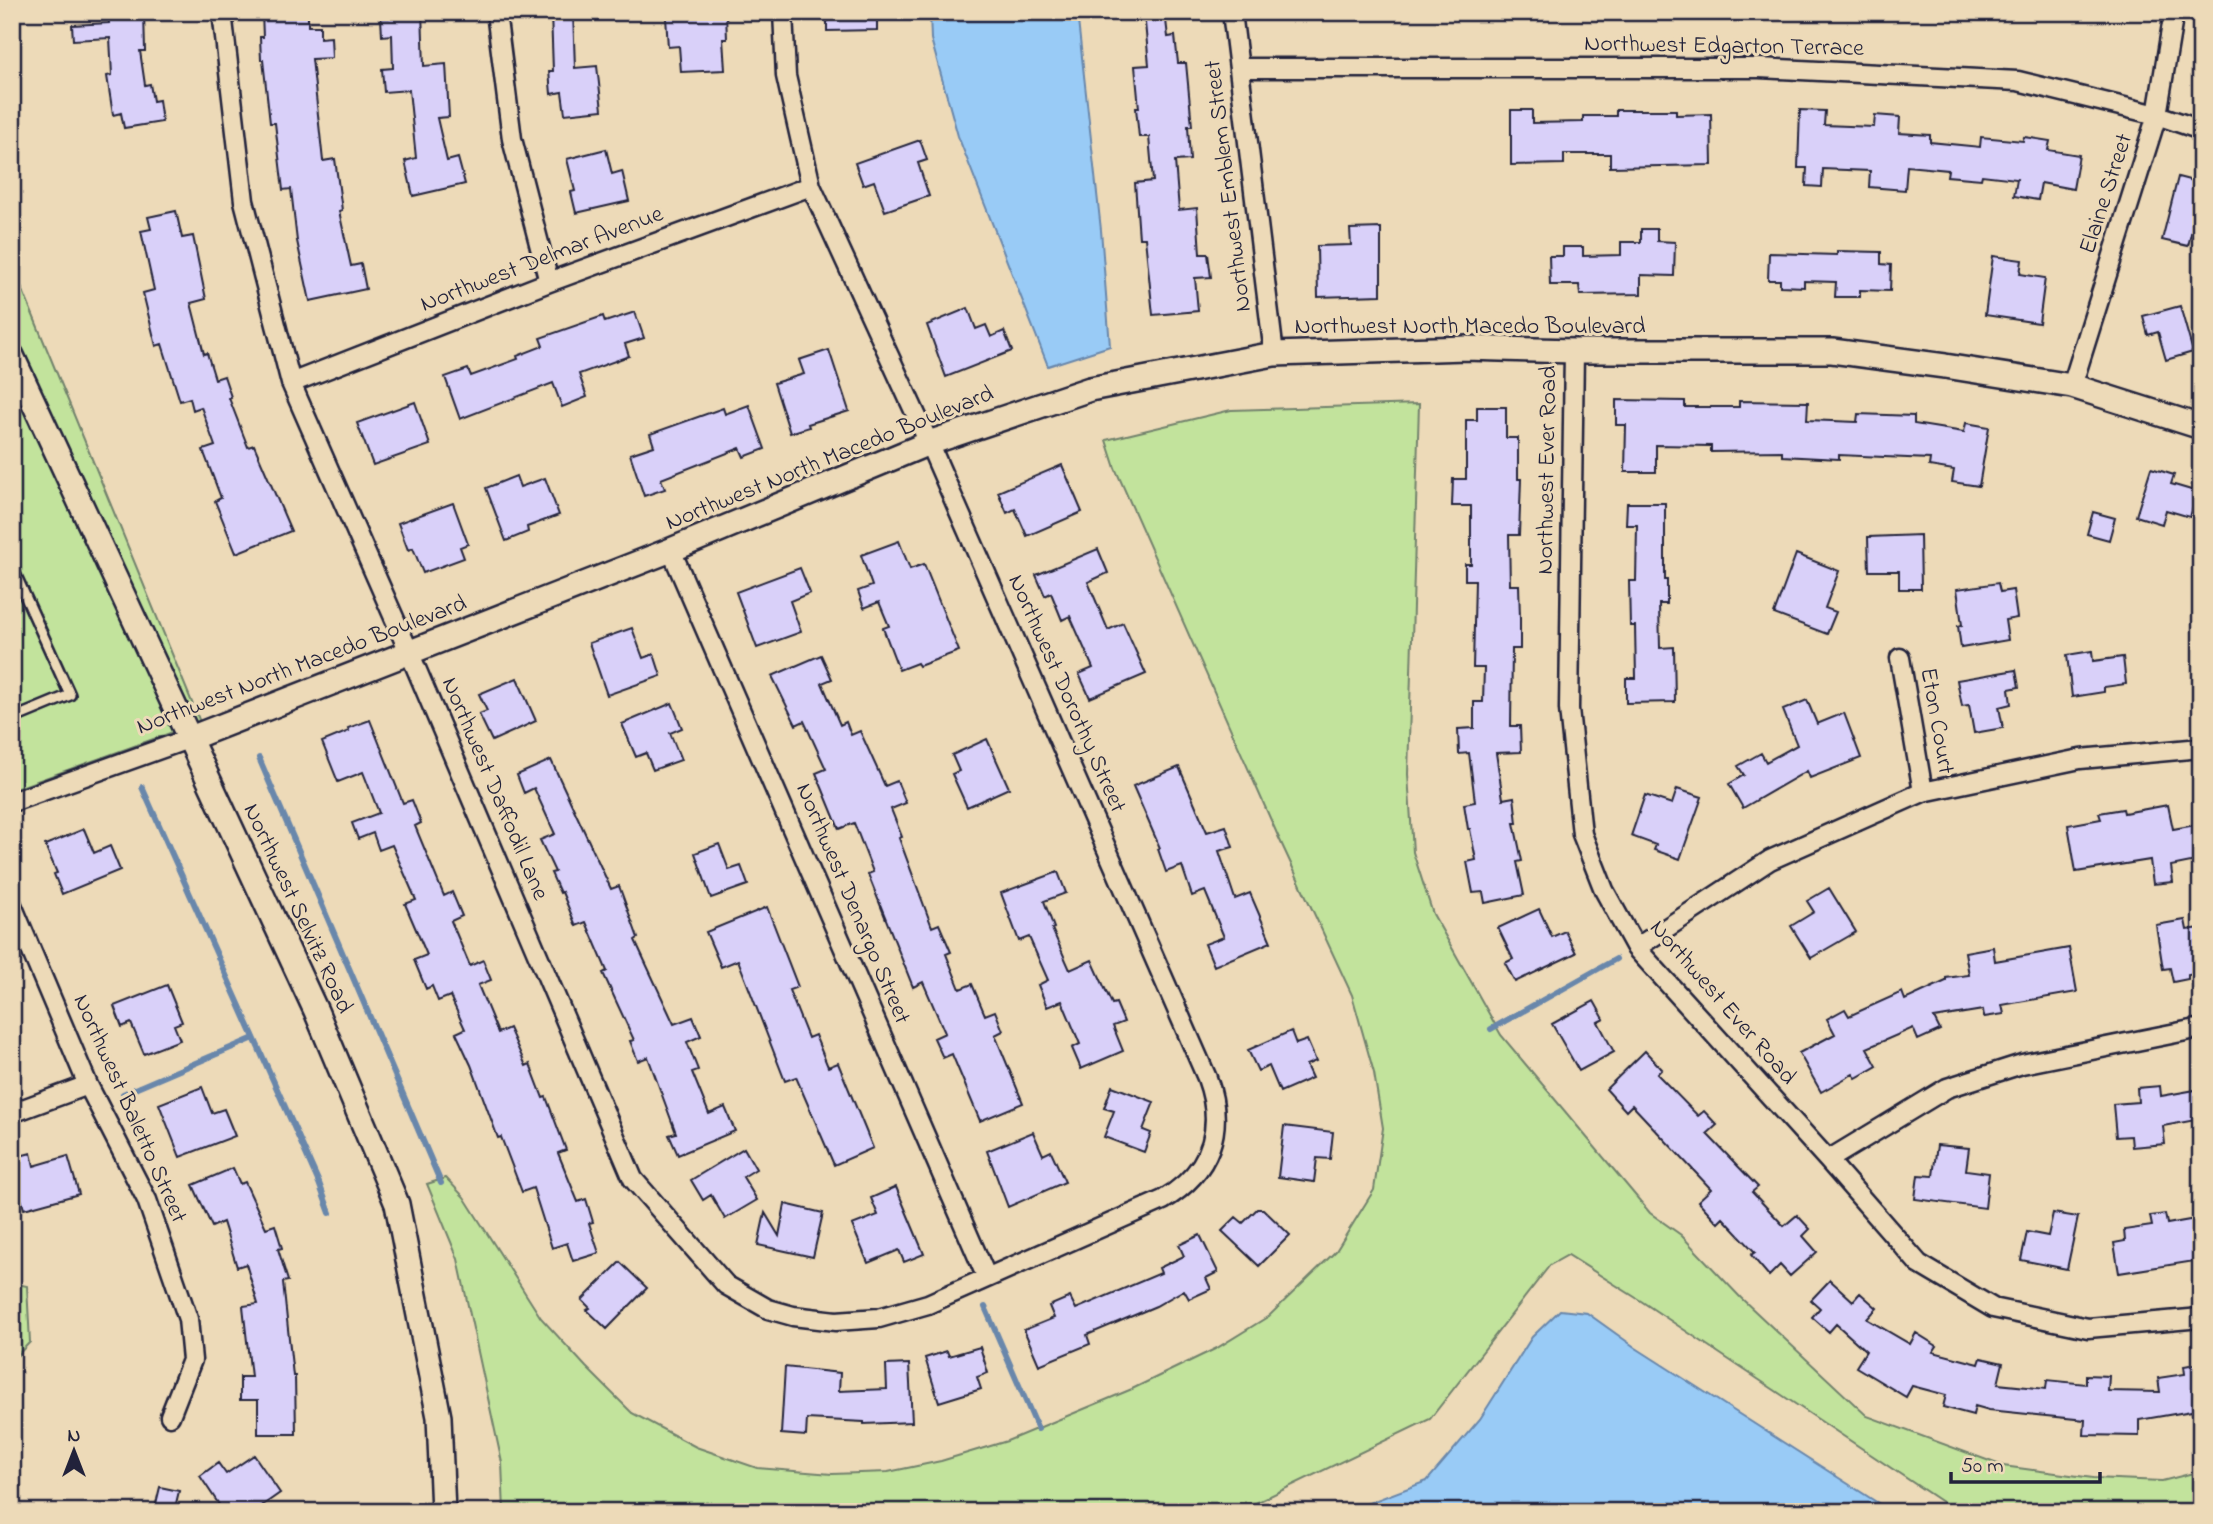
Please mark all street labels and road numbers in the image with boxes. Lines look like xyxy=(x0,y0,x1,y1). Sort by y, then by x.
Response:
street label: Northwest Edgarton Terrace xyxy=(1584,27,1864,67)
street label: Northwest Emblem Street xyxy=(1196,58,1262,314)
street label: Elaine Street xyxy=(2071,129,2143,259)
street label: Northwest Delmar Avenue xyxy=(416,197,669,322)
street label: Northwest North Macedo Boulevard xyxy=(1294,310,1646,345)
street label: Northwest Ever Road xyxy=(1529,365,1567,575)
street label: Northwest North Macedo Boulevard xyxy=(661,377,1000,541)
street label: Northwest Dorothy Street xyxy=(997,569,1134,819)
street label: Northwest North Macedo Boulevard xyxy=(132,587,473,745)
street label: Eton Court xyxy=(1909,665,1963,777)
street label: Northwest Daffodil Lane xyxy=(431,672,557,906)
street label: Northwest Denargo Street xyxy=(785,778,919,1030)
street label: Northwest Selvitz Road xyxy=(233,798,361,1020)
street label: Northwest Ever Road xyxy=(1640,913,1804,1094)
street label: Northwest Baletto Street xyxy=(63,989,195,1229)

